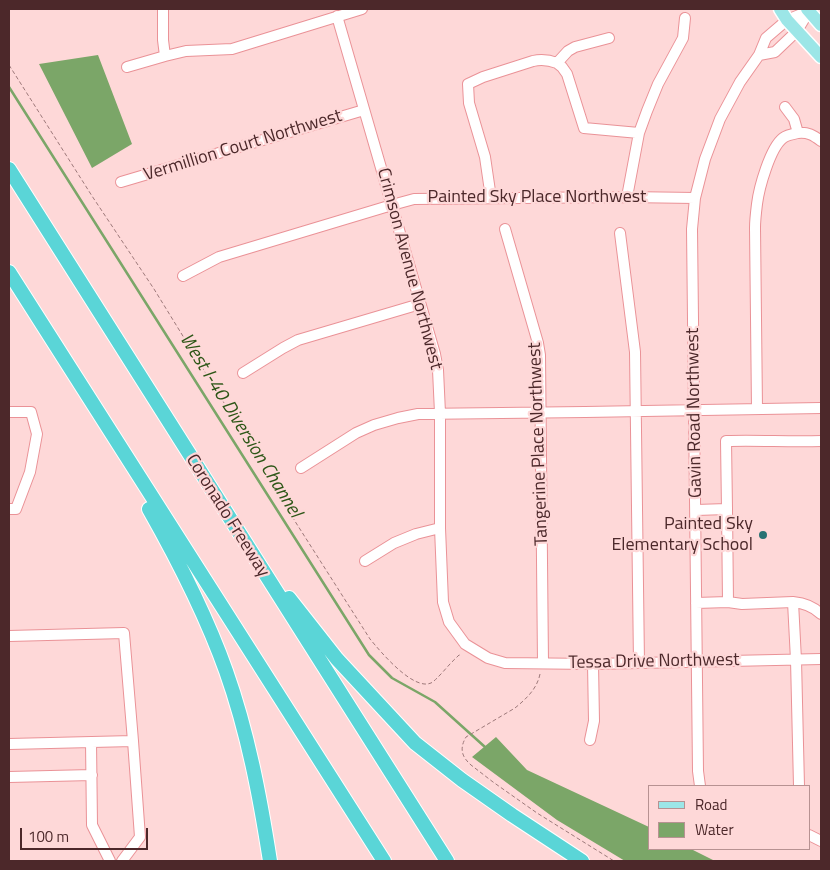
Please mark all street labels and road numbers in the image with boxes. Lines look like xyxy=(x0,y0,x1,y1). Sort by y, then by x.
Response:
street label: Vermillion Court Northwest xyxy=(141,106,345,186)
street label: Crimson Avenue Northwest xyxy=(372,166,446,372)
street label: Painted Sky Place Northwest xyxy=(428,187,646,209)
street label: Gavin Road Northwest xyxy=(683,328,707,498)
street label: Tangerine Place Northwest xyxy=(525,342,553,546)
street label: Coronado Freeway xyxy=(181,451,273,581)
street label: Tessa Drive Northwest xyxy=(568,650,740,674)

